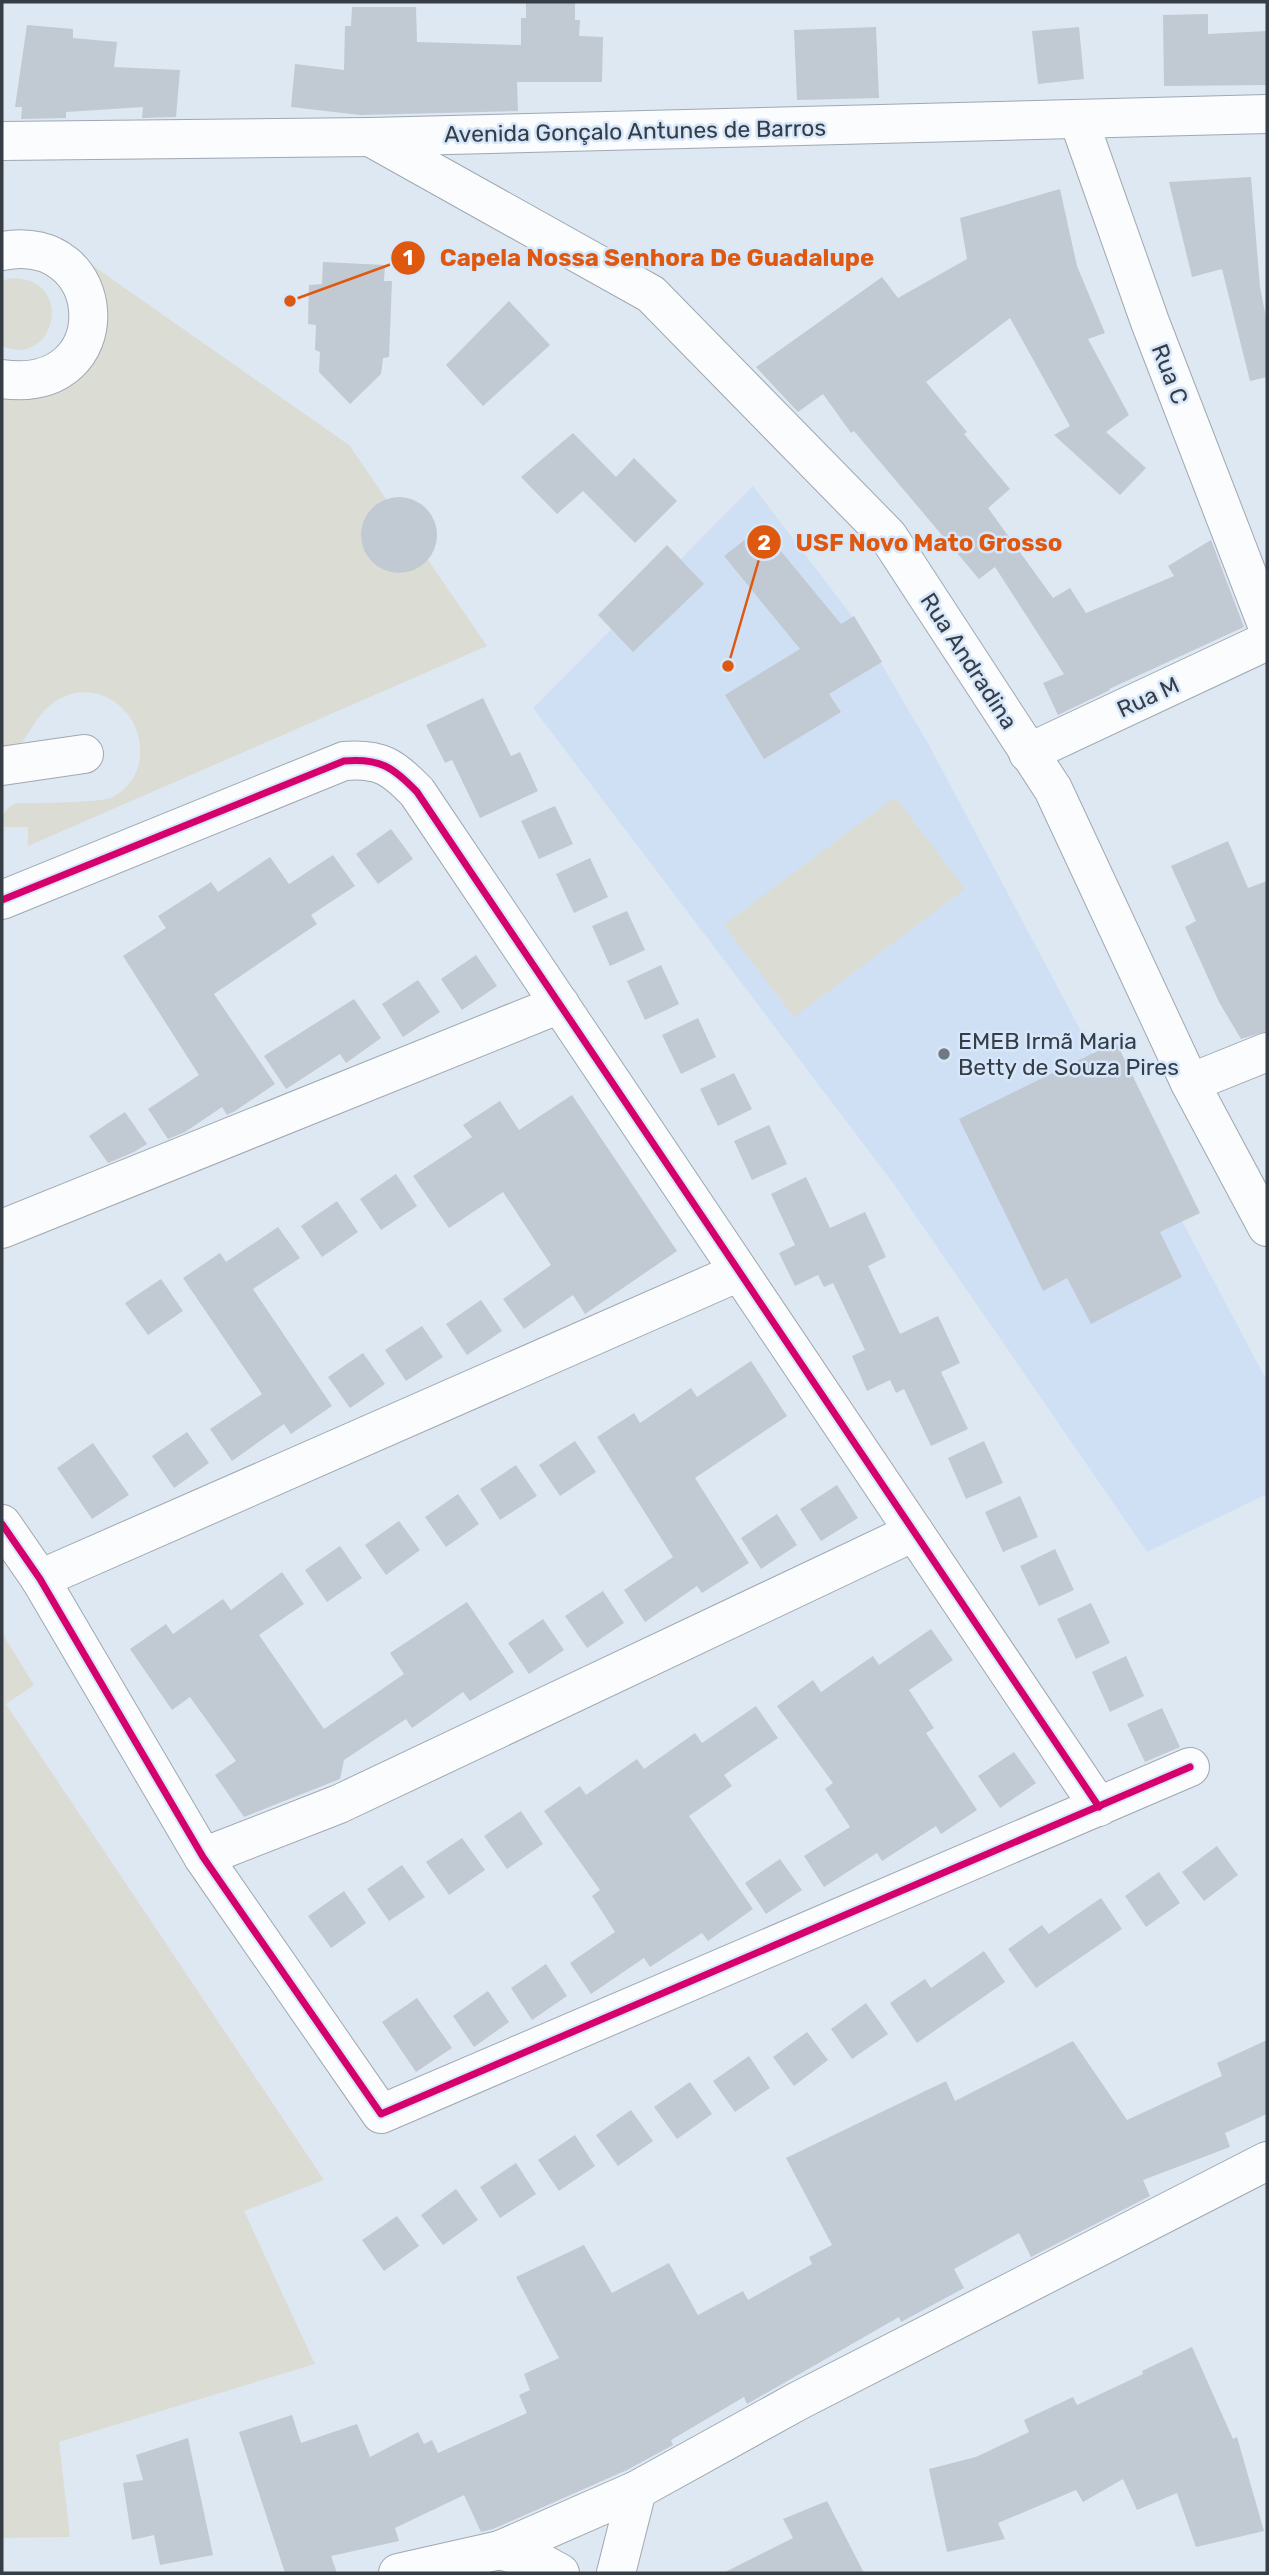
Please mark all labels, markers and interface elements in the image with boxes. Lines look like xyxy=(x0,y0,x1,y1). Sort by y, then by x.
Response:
street label: Avenida Gonçalo Antunes de Barros xyxy=(444,114,826,148)
callout: Capela Nossa Senhora De Guadalupe xyxy=(390,235,888,280)
text: Capela Nossa Senhora De Guadalupe xyxy=(440,244,874,272)
text: 1 xyxy=(403,245,413,270)
street label: Rua C xyxy=(1146,340,1194,408)
callout: USF Novo Mato Grosso xyxy=(747,520,1077,565)
text: USF Novo Mato Grosso xyxy=(796,529,1062,557)
text: 2 xyxy=(757,530,771,555)
street label: Rua Andradina xyxy=(915,588,1023,734)
street label: Rua M xyxy=(1112,670,1184,724)
place label: EMEB Irmã Maria Betty de Souza Pires xyxy=(958,1027,1179,1081)
marker: EMEB Irmã Maria Betty de Souza Pires xyxy=(936,1046,952,1062)

